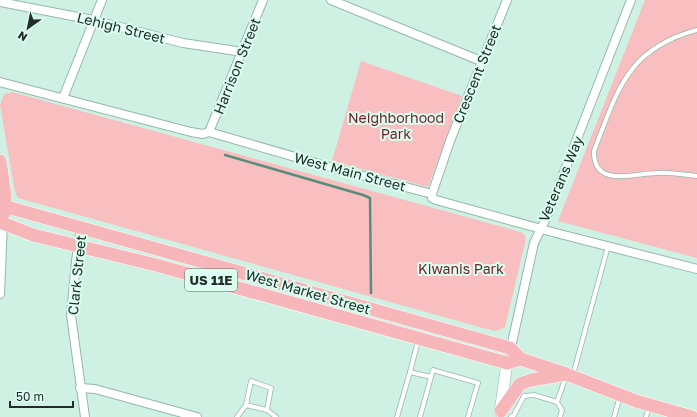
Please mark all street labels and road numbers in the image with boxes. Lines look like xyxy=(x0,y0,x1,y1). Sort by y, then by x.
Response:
street label: Lehigh Street xyxy=(75,8,167,47)
street label: Harrison Street xyxy=(209,15,264,117)
street label: Crescent Street xyxy=(449,22,504,126)
street label: Veterans Way xyxy=(535,133,586,224)
street label: West Main Street xyxy=(292,148,408,195)
street label: Clark Street xyxy=(64,234,89,316)
street label: West Market Street xyxy=(244,266,373,318)
road number: US 11E xyxy=(185,269,237,291)

